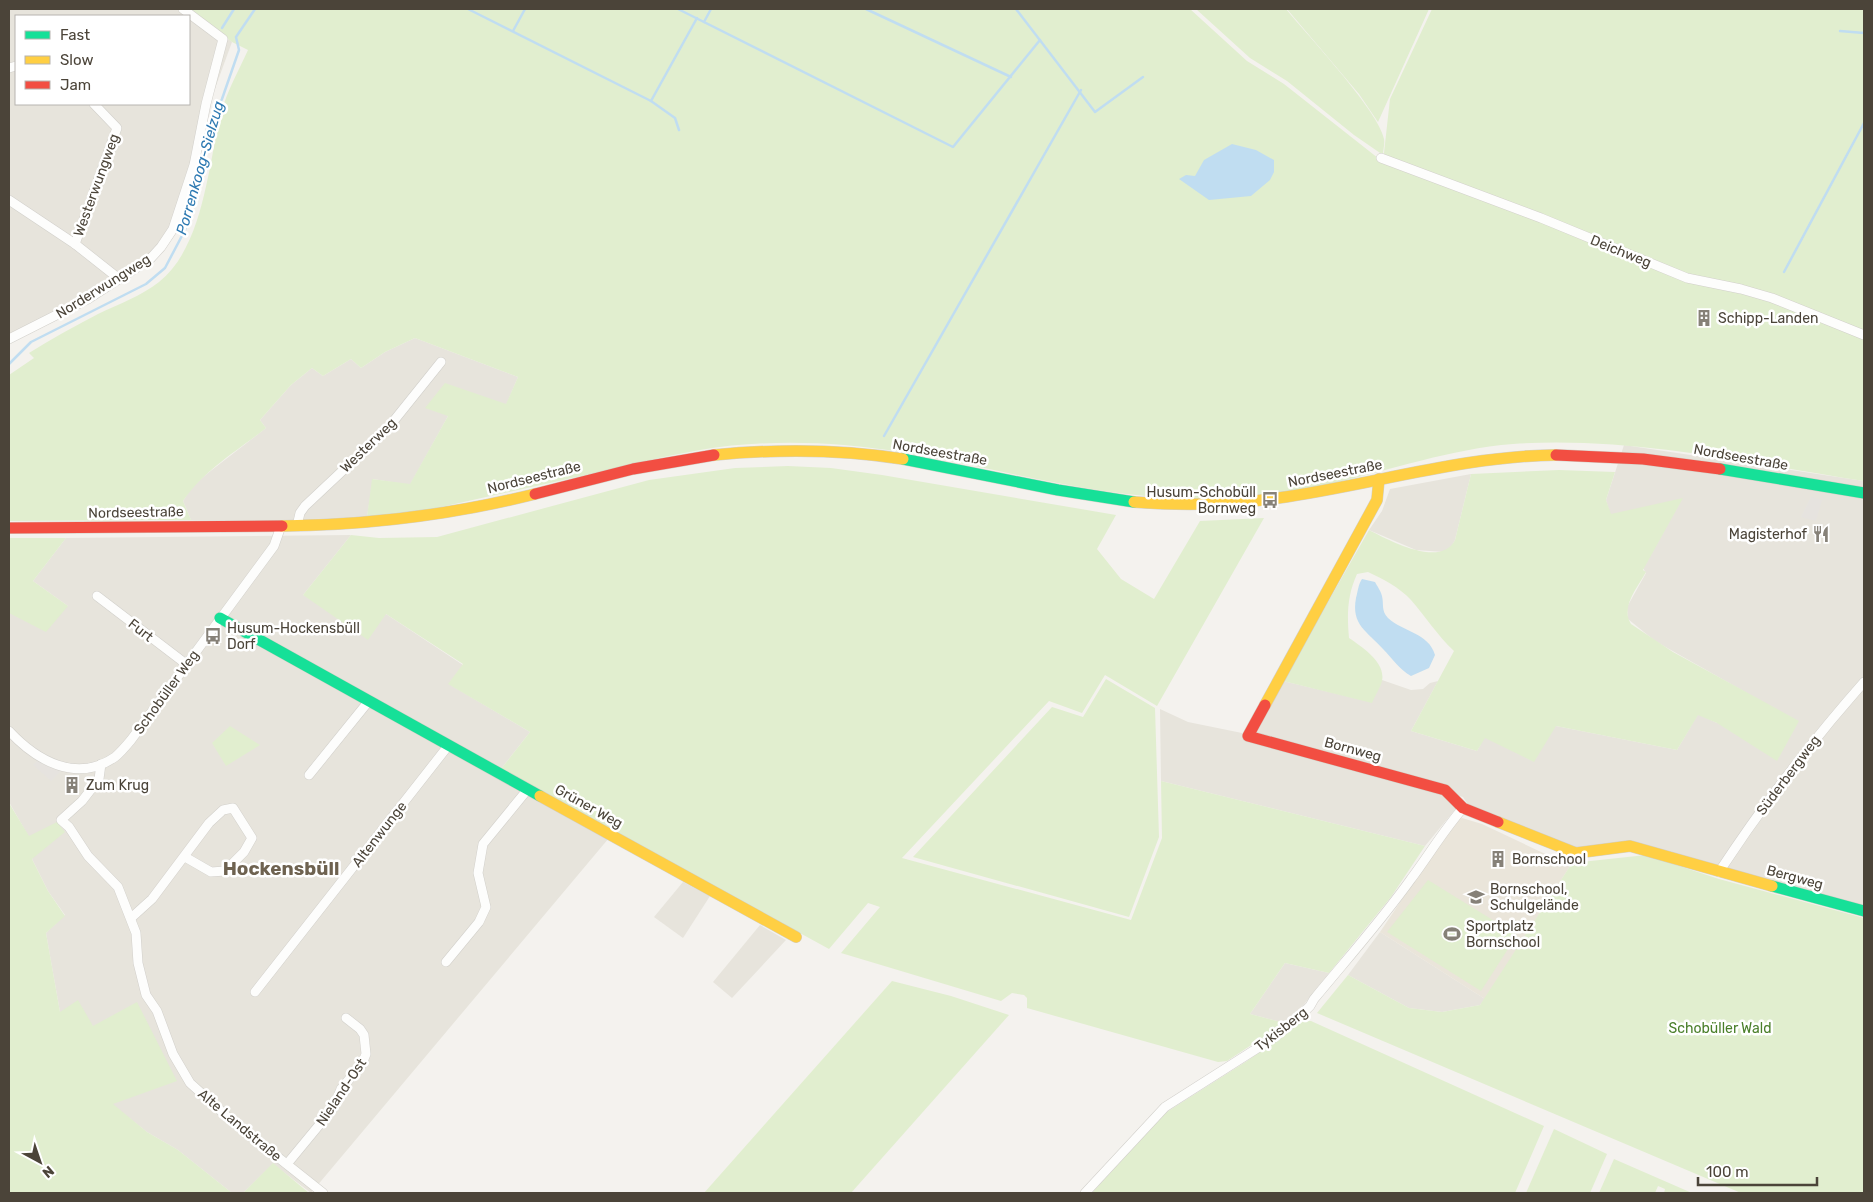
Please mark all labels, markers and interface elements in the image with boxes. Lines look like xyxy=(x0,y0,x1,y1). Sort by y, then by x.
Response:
legend xyxy=(15,15,190,105)
text: Fast xyxy=(60,26,90,44)
text: Slow xyxy=(60,51,93,69)
text: Jam xyxy=(60,76,91,94)
water label: Porrenkoog-Sielzug xyxy=(172,99,228,237)
street label: Westerwungweg xyxy=(70,131,123,239)
street label: Deichweg xyxy=(1588,232,1654,271)
street label: Norderwungweg xyxy=(53,251,154,322)
building icon: Schipp-Landen xyxy=(1694,308,1714,328)
place label: Schipp-Landen xyxy=(1718,310,1818,327)
street label: Westerweg xyxy=(337,414,400,476)
street label: Nordseestraße xyxy=(891,436,989,469)
street label: Nordseestraße xyxy=(1692,441,1790,474)
street label: Nordseestraße xyxy=(1286,456,1384,491)
street label: Nordseestraße xyxy=(486,458,583,497)
place label: Husum-Schobüll Bornweg xyxy=(1146,484,1256,517)
bus stop icon: Husum-Schobüll Bornweg xyxy=(1260,490,1280,510)
street label: Nordseestraße xyxy=(88,503,184,522)
restaurant icon: Magisterhof xyxy=(1811,524,1831,544)
place label: Magisterhof xyxy=(1729,526,1808,543)
street label: Furt xyxy=(125,615,157,646)
place label: Husum-Hockensbüll Dorf xyxy=(227,620,360,653)
bus stop icon: Husum-Hockensbüll Dorf xyxy=(203,626,223,646)
street label: Schobüller Weg xyxy=(130,647,203,738)
street label: Süderbergweg xyxy=(1753,732,1824,819)
street label: Bornweg xyxy=(1323,734,1383,765)
building icon: Zum Krug xyxy=(62,775,82,795)
place label: Zum Krug xyxy=(86,777,149,794)
street label: Grüner Weg xyxy=(552,781,626,832)
street label: Altenwunge xyxy=(348,798,410,871)
building icon: Bornschool xyxy=(1488,849,1508,869)
place label: Bornschool xyxy=(1512,851,1586,868)
district label: Hockensbüll xyxy=(223,857,339,880)
street label: Bergweg xyxy=(1765,862,1825,893)
place label: Bornschool, Schulgelände xyxy=(1490,881,1579,914)
school or university icon: Bornschool, Schulgelände xyxy=(1466,887,1486,907)
place label: Sportplatz Bornschool xyxy=(1466,918,1540,951)
sports icon: Sportplatz Bornschool xyxy=(1442,924,1462,944)
street label: Tykisberg xyxy=(1252,1004,1311,1055)
park label: Schobüller Wald xyxy=(1669,1020,1771,1037)
street label: Nieland-Ost xyxy=(313,1055,370,1129)
street label: Alte Landstraße xyxy=(195,1086,285,1165)
north arrow xyxy=(15,1137,65,1187)
scale bar xyxy=(1698,1154,1817,1186)
text: N xyxy=(39,1162,57,1181)
text: 100 m xyxy=(1706,1163,1748,1181)

